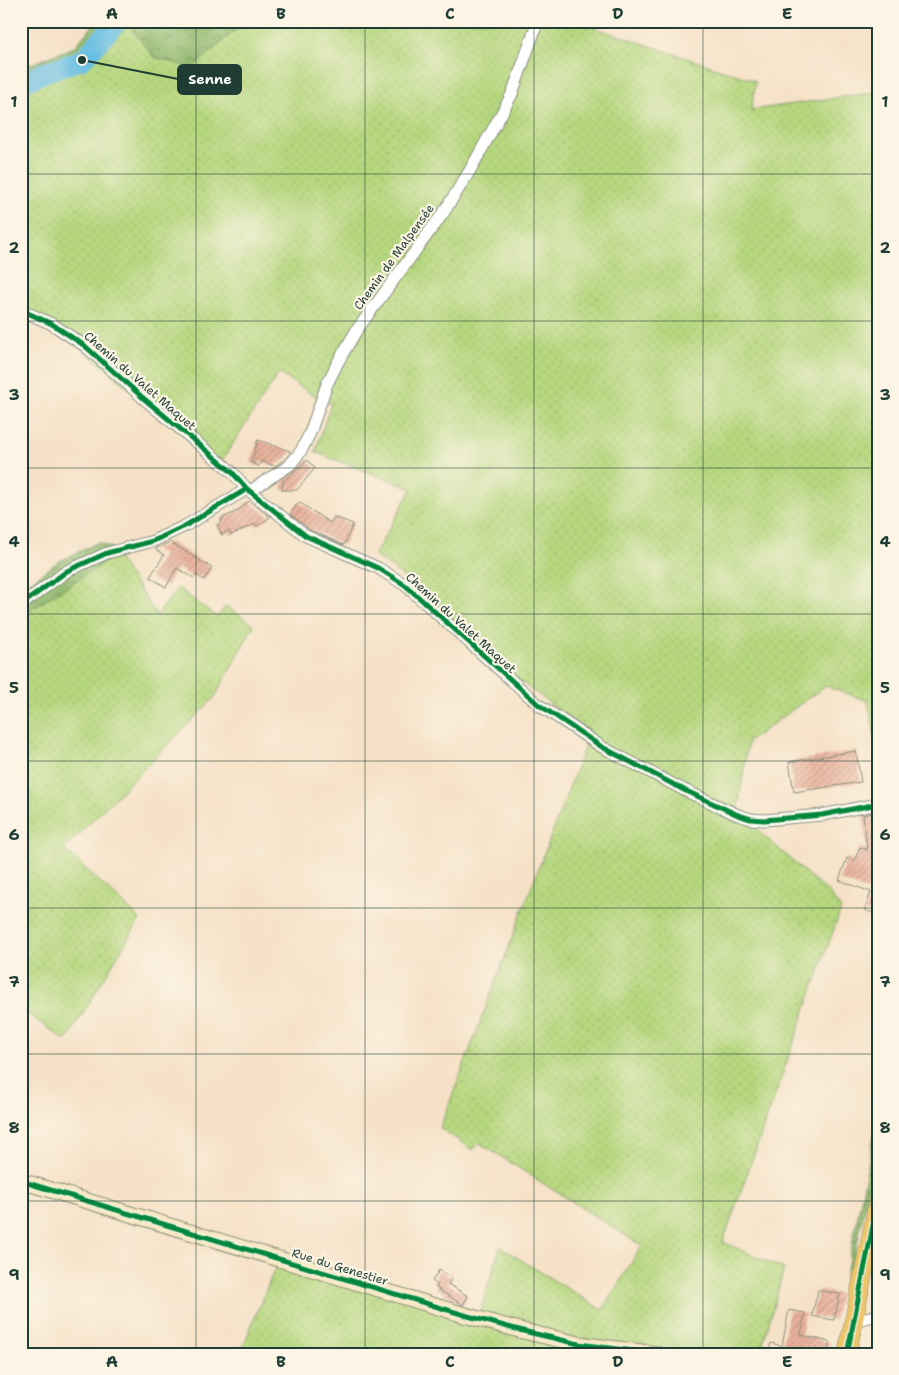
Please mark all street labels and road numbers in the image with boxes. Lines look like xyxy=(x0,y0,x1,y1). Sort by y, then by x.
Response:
street label: Chemin de Malpensée xyxy=(350,201,438,313)
street label: Chemin du Valet Maquet xyxy=(81,328,199,434)
street label: Chemin du Valet Maquet xyxy=(402,569,520,677)
street label: Rue du Genestier xyxy=(290,1245,390,1289)

